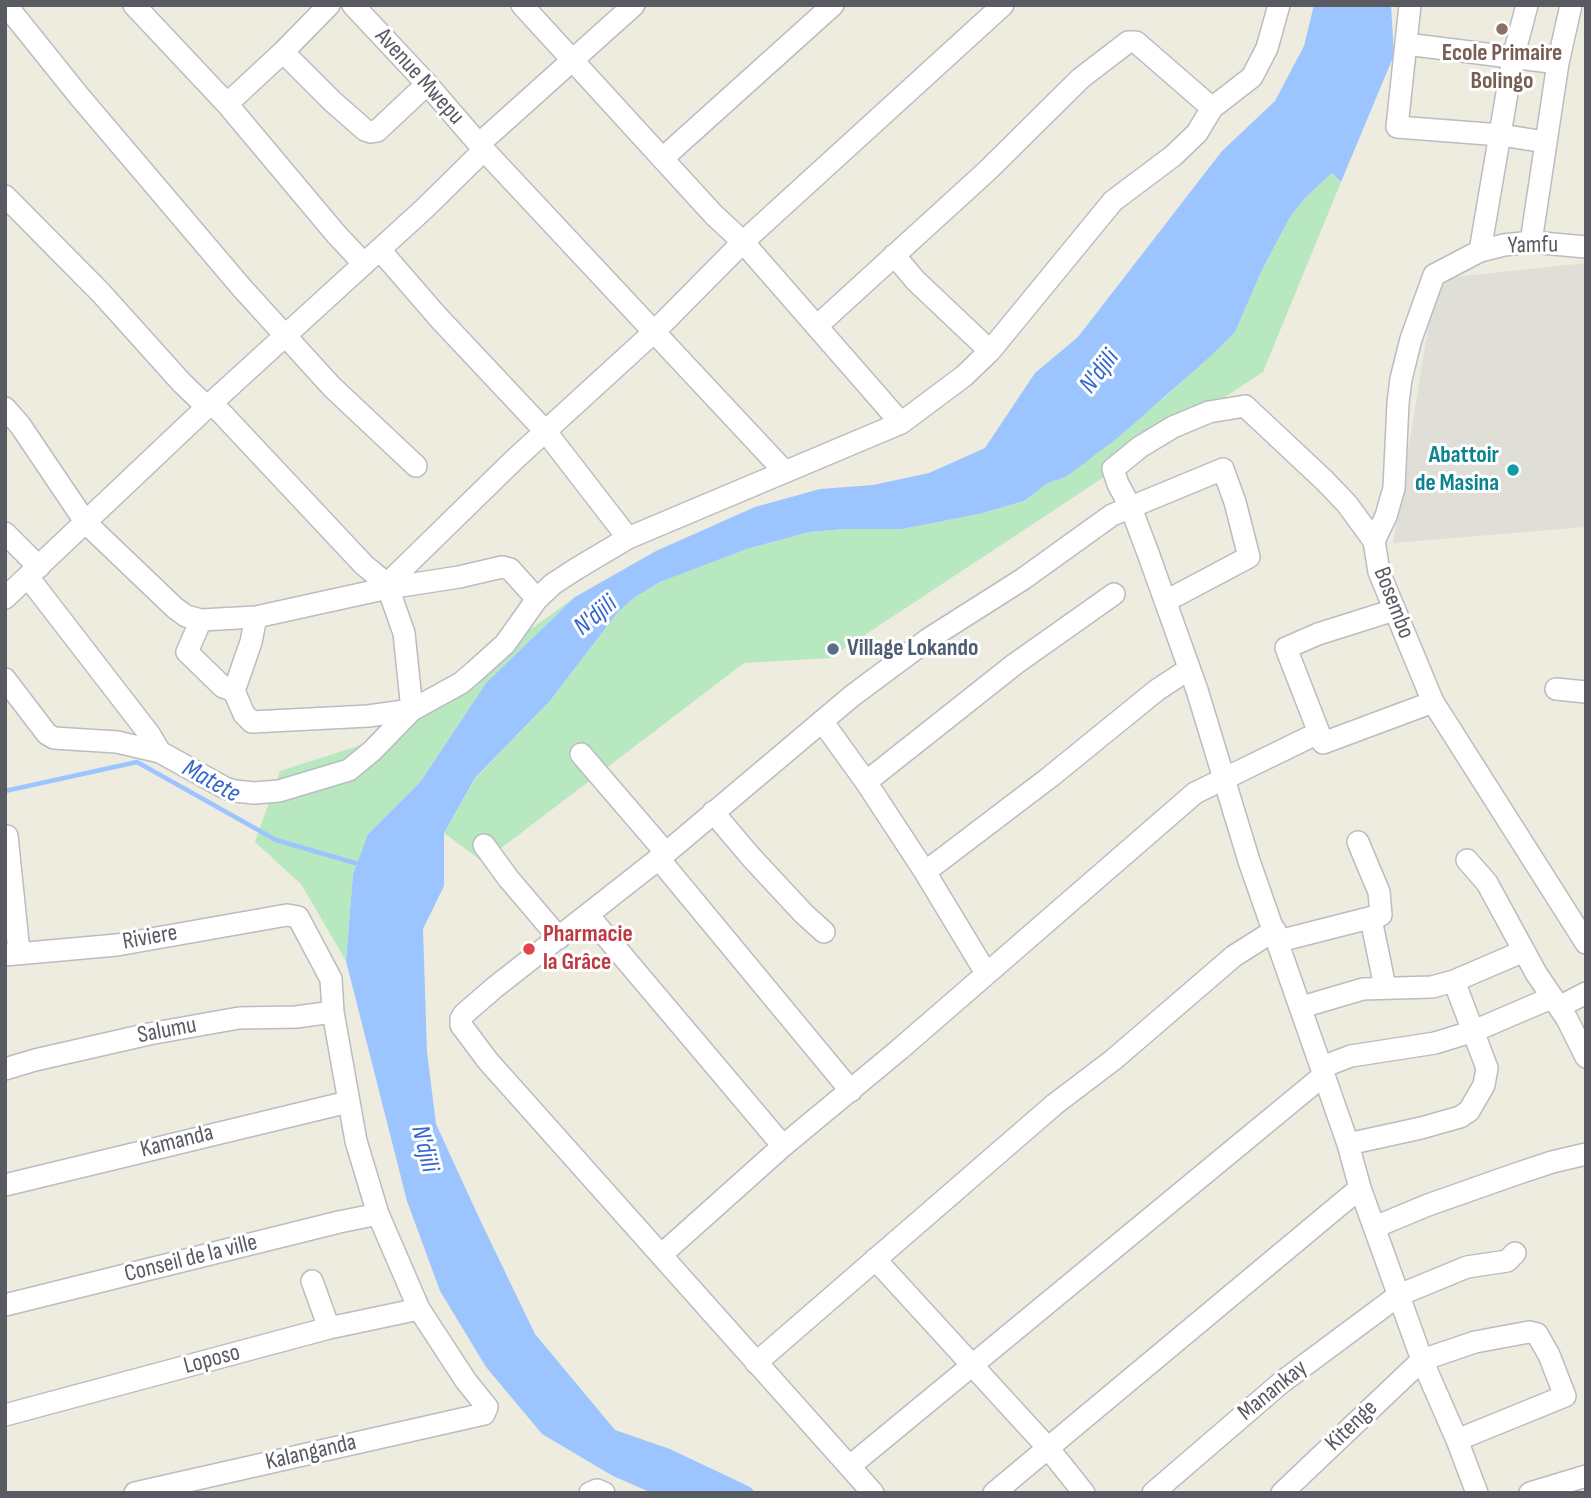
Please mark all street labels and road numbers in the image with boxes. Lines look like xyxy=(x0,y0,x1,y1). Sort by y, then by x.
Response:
street label: Avenue Mwepu xyxy=(368,23,470,131)
street label: Yamfu xyxy=(1507,231,1559,261)
street label: Bosembo xyxy=(1366,563,1420,643)
street label: Riviere xyxy=(120,919,180,957)
street label: Salumu xyxy=(135,1011,199,1051)
street label: Kamanda xyxy=(138,1119,216,1165)
street label: Conseil de la ville xyxy=(122,1229,260,1289)
street label: Loposo xyxy=(181,1339,243,1381)
street label: Manankay xyxy=(1233,1354,1313,1428)
street label: Kitenge xyxy=(1320,1394,1384,1458)
street label: Kalanganda xyxy=(263,1429,359,1477)

